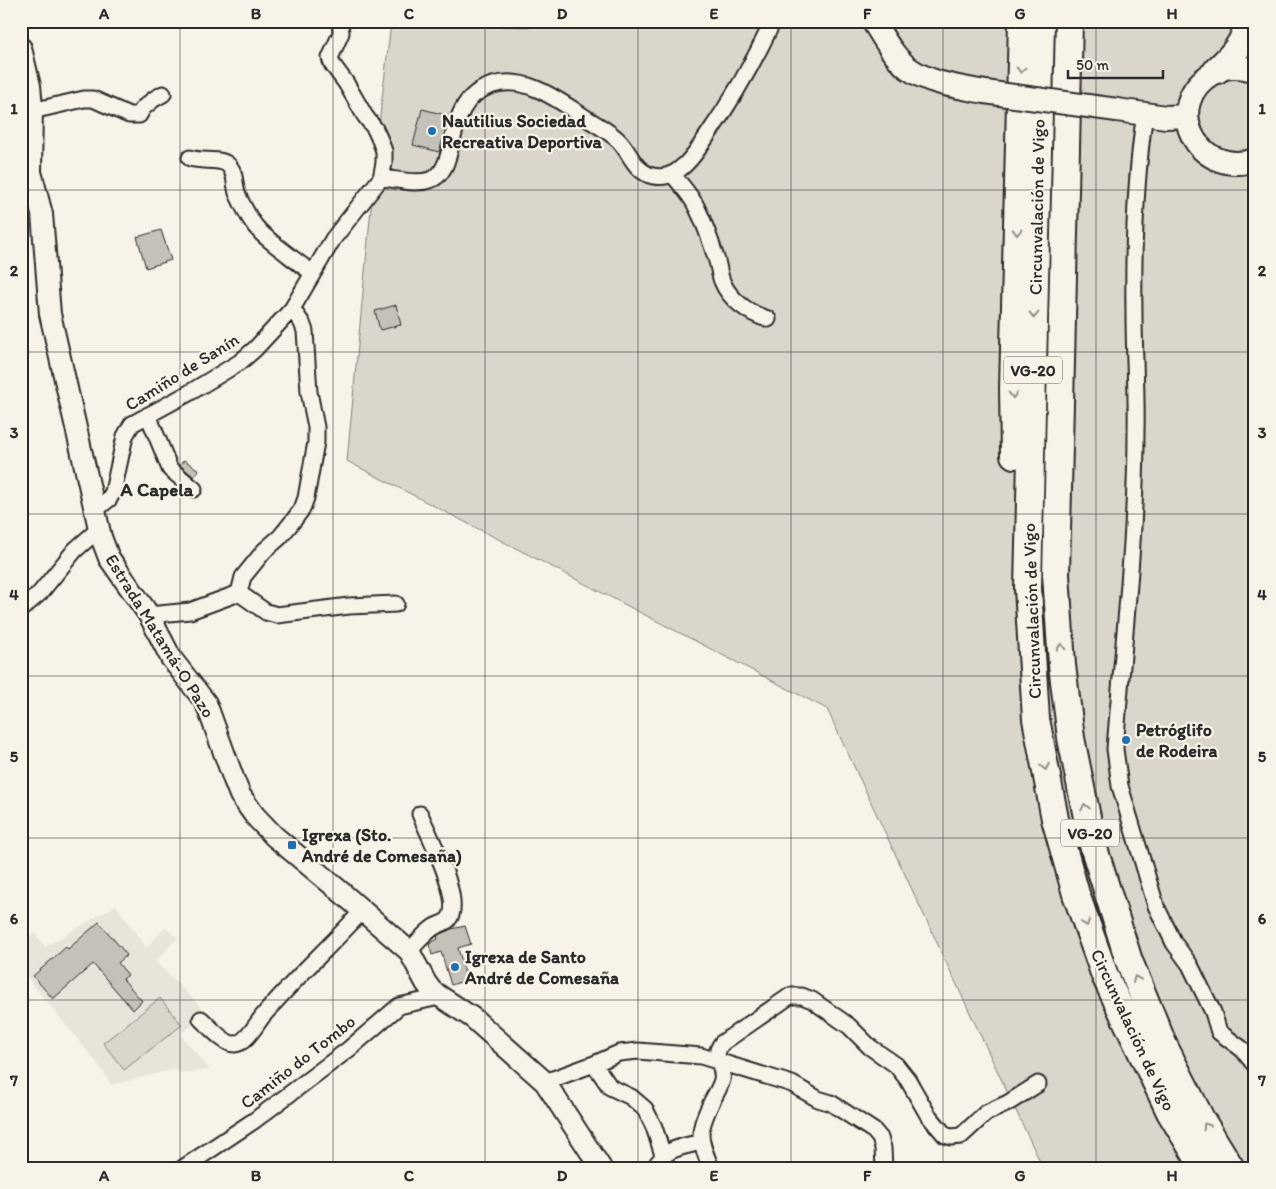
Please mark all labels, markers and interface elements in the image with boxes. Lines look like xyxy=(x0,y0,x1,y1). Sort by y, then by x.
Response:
text: A xyxy=(98,4,110,23)
text: B xyxy=(251,4,262,23)
text: C xyxy=(404,4,415,23)
text: D xyxy=(557,4,568,23)
text: E xyxy=(710,4,719,23)
text: F xyxy=(863,4,872,23)
text: G xyxy=(1014,4,1026,23)
text: H xyxy=(1166,4,1178,23)
scale bar xyxy=(1068,48,1164,80)
text: 50 m xyxy=(1076,56,1109,74)
one-way arrow xyxy=(1015,66,1026,74)
text: 1 xyxy=(10,99,18,118)
text: 1 xyxy=(1258,99,1266,118)
place label: Nautilius Sociedad Recreativa Deportiva xyxy=(442,110,603,153)
street label: Circunvalación de Vigo xyxy=(1024,119,1050,295)
marker: Nautilius Sociedad Recreativa Deportiva xyxy=(426,125,438,137)
one-way arrow xyxy=(1012,229,1022,237)
text: 2 xyxy=(10,261,19,280)
text: 2 xyxy=(1258,261,1267,280)
one-way arrow xyxy=(1029,311,1040,319)
street label: Camiño de Sanín xyxy=(121,328,243,416)
road number: VG-20 xyxy=(1004,356,1062,384)
one-way arrow xyxy=(1008,392,1018,399)
text: 3 xyxy=(10,423,19,442)
text: 3 xyxy=(1258,423,1267,442)
district label: A Capela xyxy=(120,478,194,501)
street label: Circunvalación de Vigo xyxy=(1018,523,1046,699)
street label: Estrada Matamá-O Pazo xyxy=(101,550,219,722)
text: 4 xyxy=(9,585,19,604)
text: 4 xyxy=(1257,585,1267,604)
one-way arrow xyxy=(1055,643,1066,651)
place label: Petróglifo de Rodeira xyxy=(1136,719,1218,762)
marker: Petróglifo de Rodeira xyxy=(1120,734,1132,746)
text: 5 xyxy=(10,747,19,766)
text: 5 xyxy=(1258,747,1267,766)
one-way arrow xyxy=(1039,762,1050,771)
one-way arrow xyxy=(1080,803,1091,812)
road number: VG-20 xyxy=(1061,820,1119,846)
place label: Igrexa (Sto. André de Comesaña) xyxy=(301,824,462,867)
marker: Igrexa (Sto. André de Comesaña) xyxy=(286,839,298,851)
text: 6 xyxy=(10,909,19,928)
text: 6 xyxy=(1258,909,1267,928)
one-way arrow xyxy=(1080,919,1090,927)
place label: Igrexa de Santo André de Comesaña xyxy=(464,946,619,989)
street label: Circunvalación de Vigo xyxy=(1086,946,1180,1114)
marker: Igrexa de Santo André de Comesaña xyxy=(449,961,461,973)
one-way arrow xyxy=(1132,976,1142,984)
street label: Camiño do Tombo xyxy=(236,1010,360,1114)
text: 7 xyxy=(9,1071,18,1090)
text: 7 xyxy=(1257,1071,1266,1090)
one-way arrow xyxy=(1202,1123,1212,1132)
text: A xyxy=(98,1166,110,1185)
text: B xyxy=(251,1166,262,1185)
text: C xyxy=(404,1166,415,1185)
text: D xyxy=(557,1166,568,1185)
text: E xyxy=(710,1166,719,1185)
text: F xyxy=(863,1166,872,1185)
text: G xyxy=(1014,1166,1026,1185)
text: H xyxy=(1166,1166,1178,1185)

